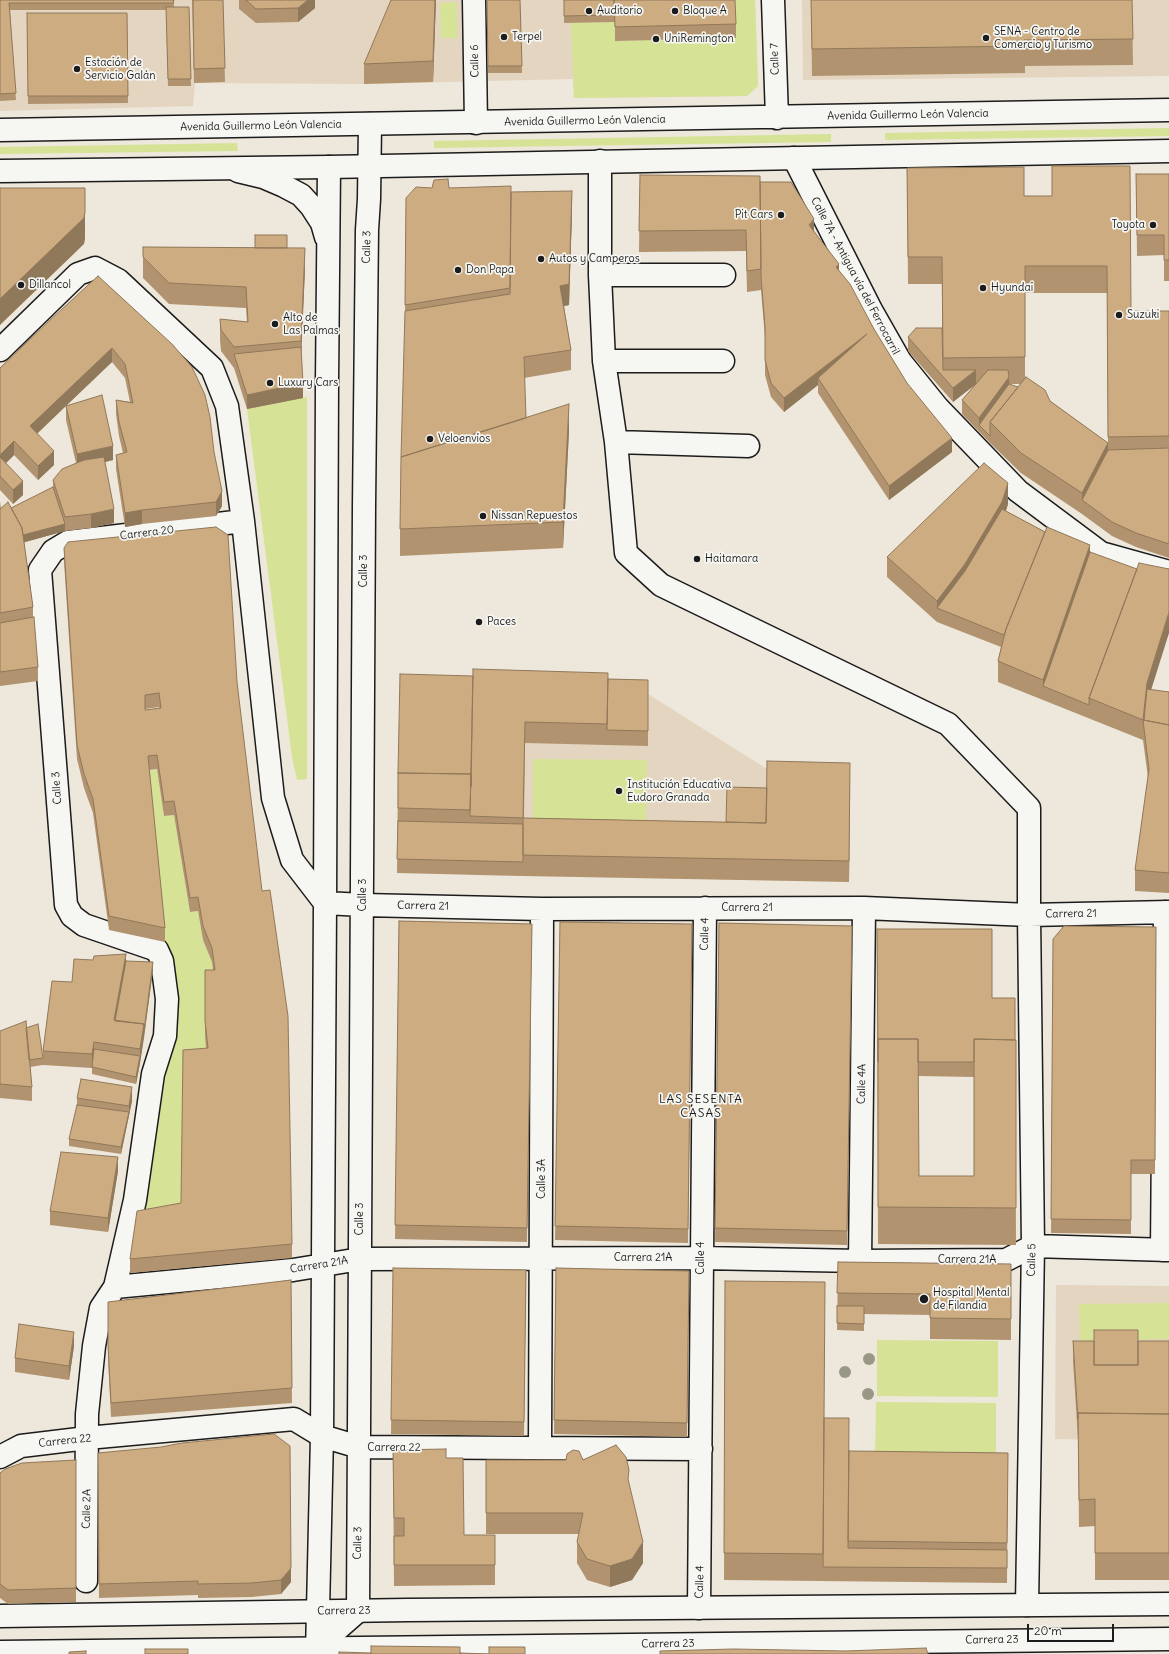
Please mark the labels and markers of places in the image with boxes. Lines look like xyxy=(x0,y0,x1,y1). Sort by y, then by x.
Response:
place label: Auditorio xyxy=(597,4,642,18)
place label: Bloque A xyxy=(683,4,727,18)
marker: Auditorio xyxy=(584,6,594,16)
marker: Bloque A xyxy=(670,6,680,16)
place label: SENA - Centro de Comercio y Turismo xyxy=(994,25,1092,51)
place label: Terpel xyxy=(512,30,542,44)
marker: Terpel xyxy=(499,32,509,42)
place label: UniRemington xyxy=(664,32,734,46)
marker: SENA - Centro de Comercio y Turismo xyxy=(981,33,991,43)
marker: UniRemington xyxy=(651,34,661,44)
place label: Estación de Servicio Galán xyxy=(85,56,156,82)
marker: Estación de Servicio Galán xyxy=(72,64,82,74)
place label: Pit Cars xyxy=(735,208,773,222)
marker: Pit Cars xyxy=(776,210,786,220)
place label: Toyota xyxy=(1111,218,1145,232)
marker: Toyota xyxy=(1148,220,1158,230)
place label: Autos y Camperos xyxy=(549,252,640,266)
marker: Autos y Camperos xyxy=(536,254,546,264)
place label: Don Papa xyxy=(466,263,514,277)
marker: Don Papa xyxy=(453,265,463,275)
place label: Dillancol xyxy=(29,278,71,292)
marker: Dillancol xyxy=(16,280,26,290)
place label: Hyundai xyxy=(991,281,1033,295)
marker: Hyundai xyxy=(978,283,988,293)
place label: Suzuki xyxy=(1127,308,1159,322)
marker: Suzuki xyxy=(1114,310,1124,320)
place label: Alto de Las Palmas xyxy=(283,311,339,337)
marker: Alto de Las Palmas xyxy=(270,319,280,329)
place label: Luxury Cars xyxy=(278,376,338,390)
marker: Luxury Cars xyxy=(265,378,275,388)
place label: Veloenvíos xyxy=(438,432,490,446)
marker: Veloenvíos xyxy=(425,434,435,444)
place label: Nissan Repuestos xyxy=(491,509,577,523)
marker: Nissan Repuestos xyxy=(478,511,488,521)
place label: Haitamara xyxy=(705,552,758,566)
marker: Haitamara xyxy=(692,554,702,564)
place label: Paces xyxy=(487,615,516,629)
marker: Paces xyxy=(474,617,484,627)
place label: Institución Educativa Eudoro Granada xyxy=(627,778,731,804)
marker: Institución Educativa Eudoro Granada xyxy=(614,786,624,796)
place label: Hospital Mental de Filandia xyxy=(933,1286,1009,1312)
marker: Hospital Mental de Filandia xyxy=(918,1293,930,1305)

